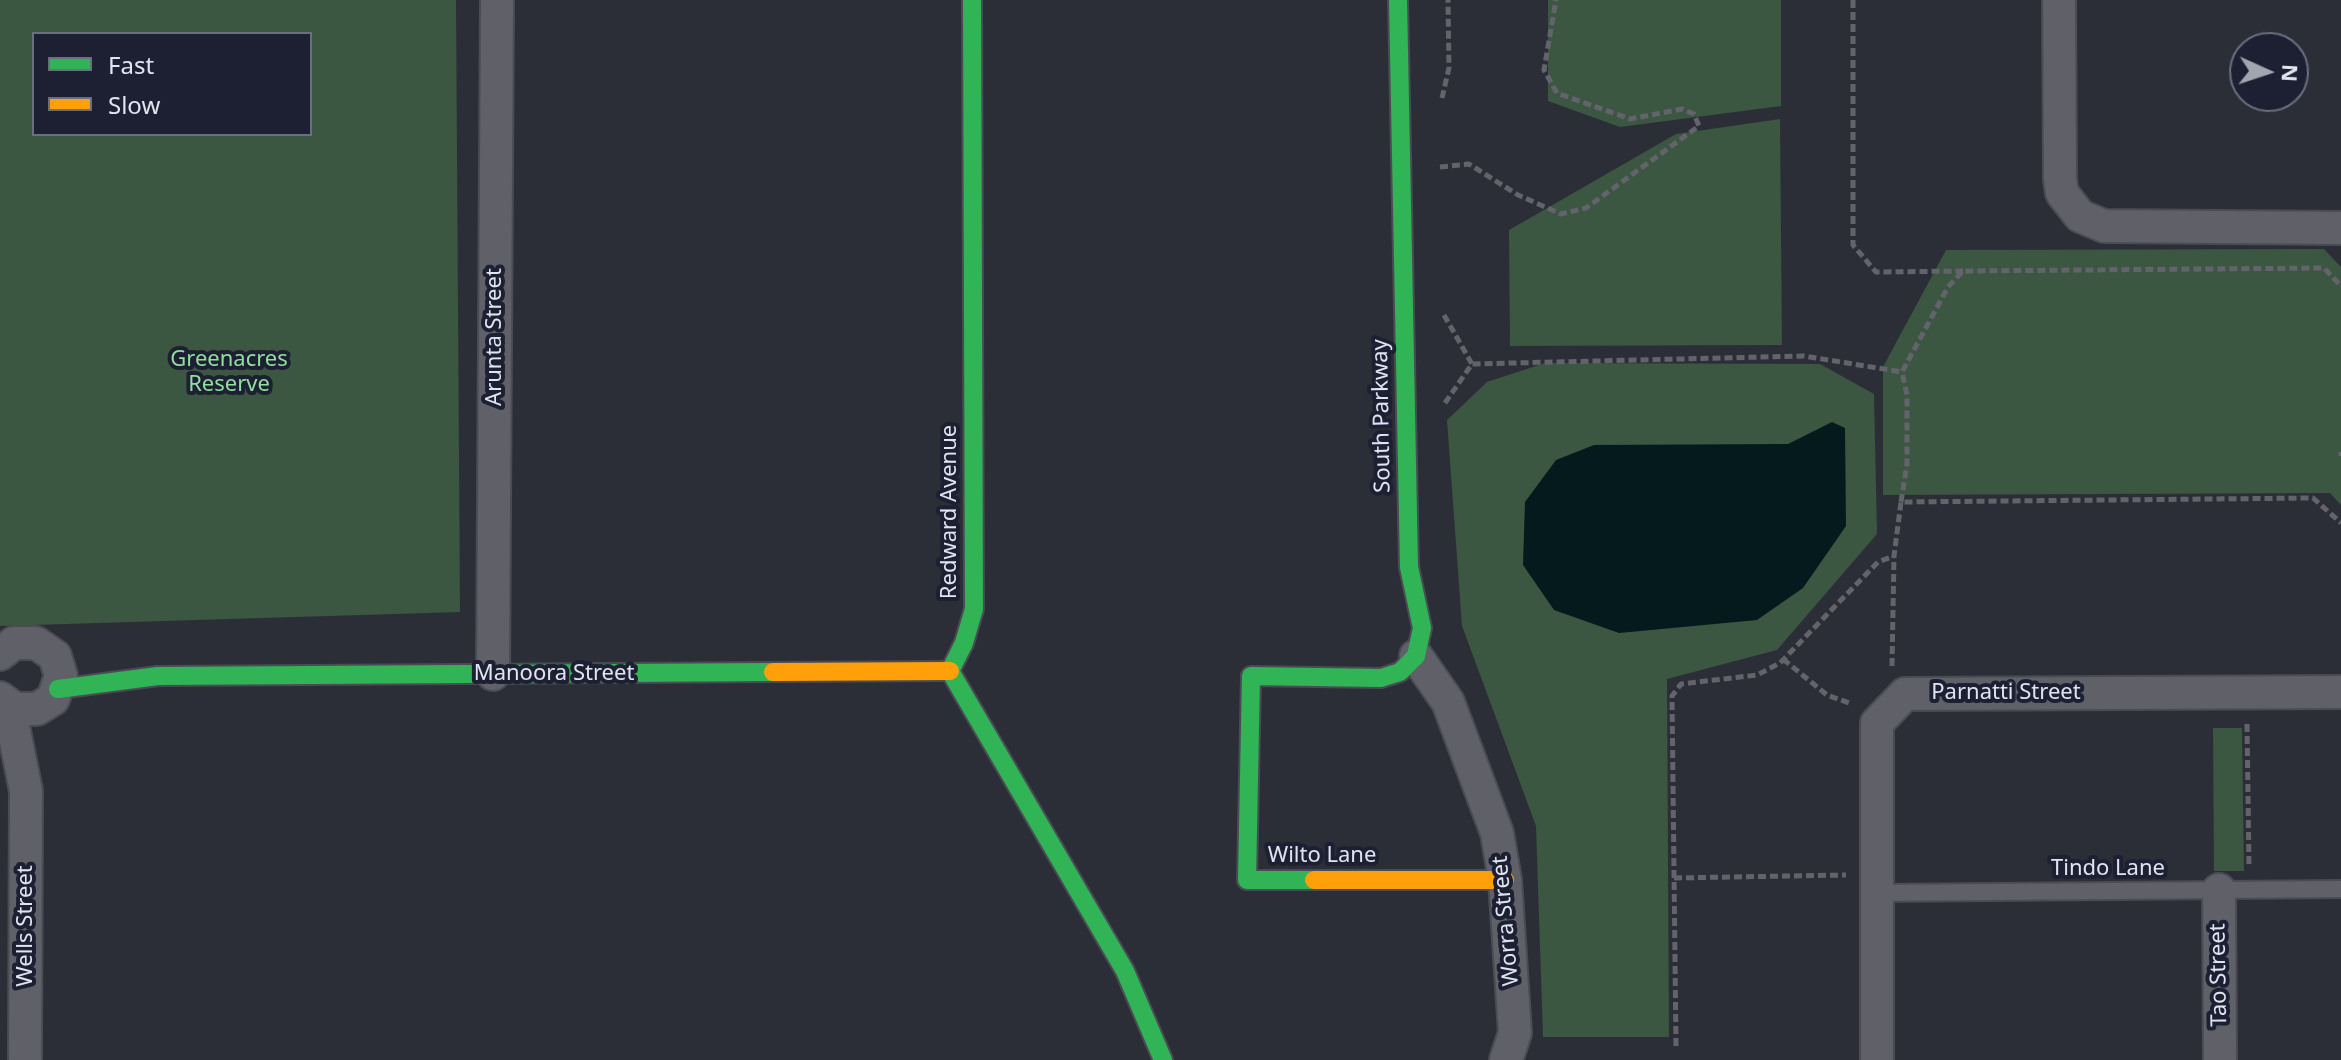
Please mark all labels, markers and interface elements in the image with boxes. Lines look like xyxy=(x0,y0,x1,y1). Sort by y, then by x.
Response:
legend xyxy=(32,32,312,136)
north arrow xyxy=(2229,32,2309,112)
text: Fast xyxy=(108,48,154,81)
text: N xyxy=(2276,63,2306,83)
text: Slow xyxy=(108,88,160,121)
street label: Arunta Street xyxy=(482,268,508,406)
street label: South Parkway xyxy=(1367,339,1397,493)
park label: Greenacres Reserve xyxy=(170,347,288,398)
street label: Redward Avenue xyxy=(937,425,963,599)
street label: Manoora Street xyxy=(474,661,634,687)
street label: Parnatti Street xyxy=(1931,680,2081,706)
street label: Wilto Lane xyxy=(1268,843,1376,869)
street label: Worra Street xyxy=(1487,855,1525,987)
street label: Tindo Lane xyxy=(2051,856,2165,882)
street label: Wells Street xyxy=(13,865,39,987)
street label: Tao Street xyxy=(2205,923,2233,1027)

